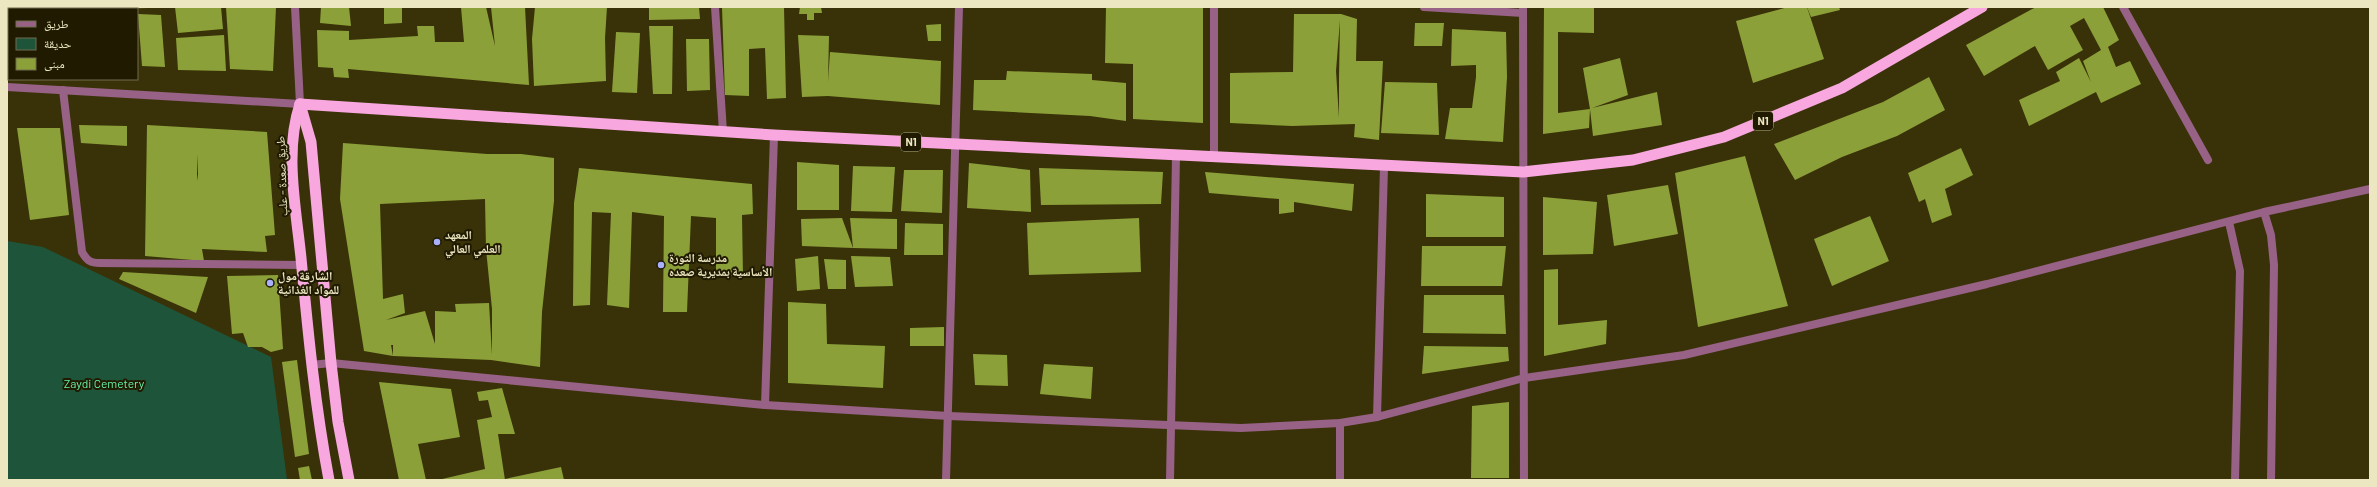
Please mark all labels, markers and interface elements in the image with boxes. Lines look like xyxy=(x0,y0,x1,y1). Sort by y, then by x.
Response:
legend xyxy=(8,8,138,80)
text: طريق xyxy=(44,16,69,31)
text: حديقة xyxy=(44,36,72,51)
text: مبنى xyxy=(44,56,65,71)
road number: N1 xyxy=(1753,112,1773,130)
road number: N1 xyxy=(901,133,921,151)
street label: طريق صعدة - علب xyxy=(273,136,291,216)
place label: المعهد العلمي العالي xyxy=(445,227,501,259)
marker: المعهد العلمي العالي xyxy=(432,237,442,247)
place label: مدرسة الثورة الأساسية بمديرية صعده xyxy=(669,250,772,279)
marker: مدرسة الثورة الأساسية بمديرية صعده xyxy=(656,260,666,270)
place label: الشارقة مول للمواد الغذائية xyxy=(278,268,339,297)
marker: الشارقة مول للمواد الغذائية xyxy=(265,278,275,288)
park label: Zaydi Cemetery xyxy=(64,376,145,390)

